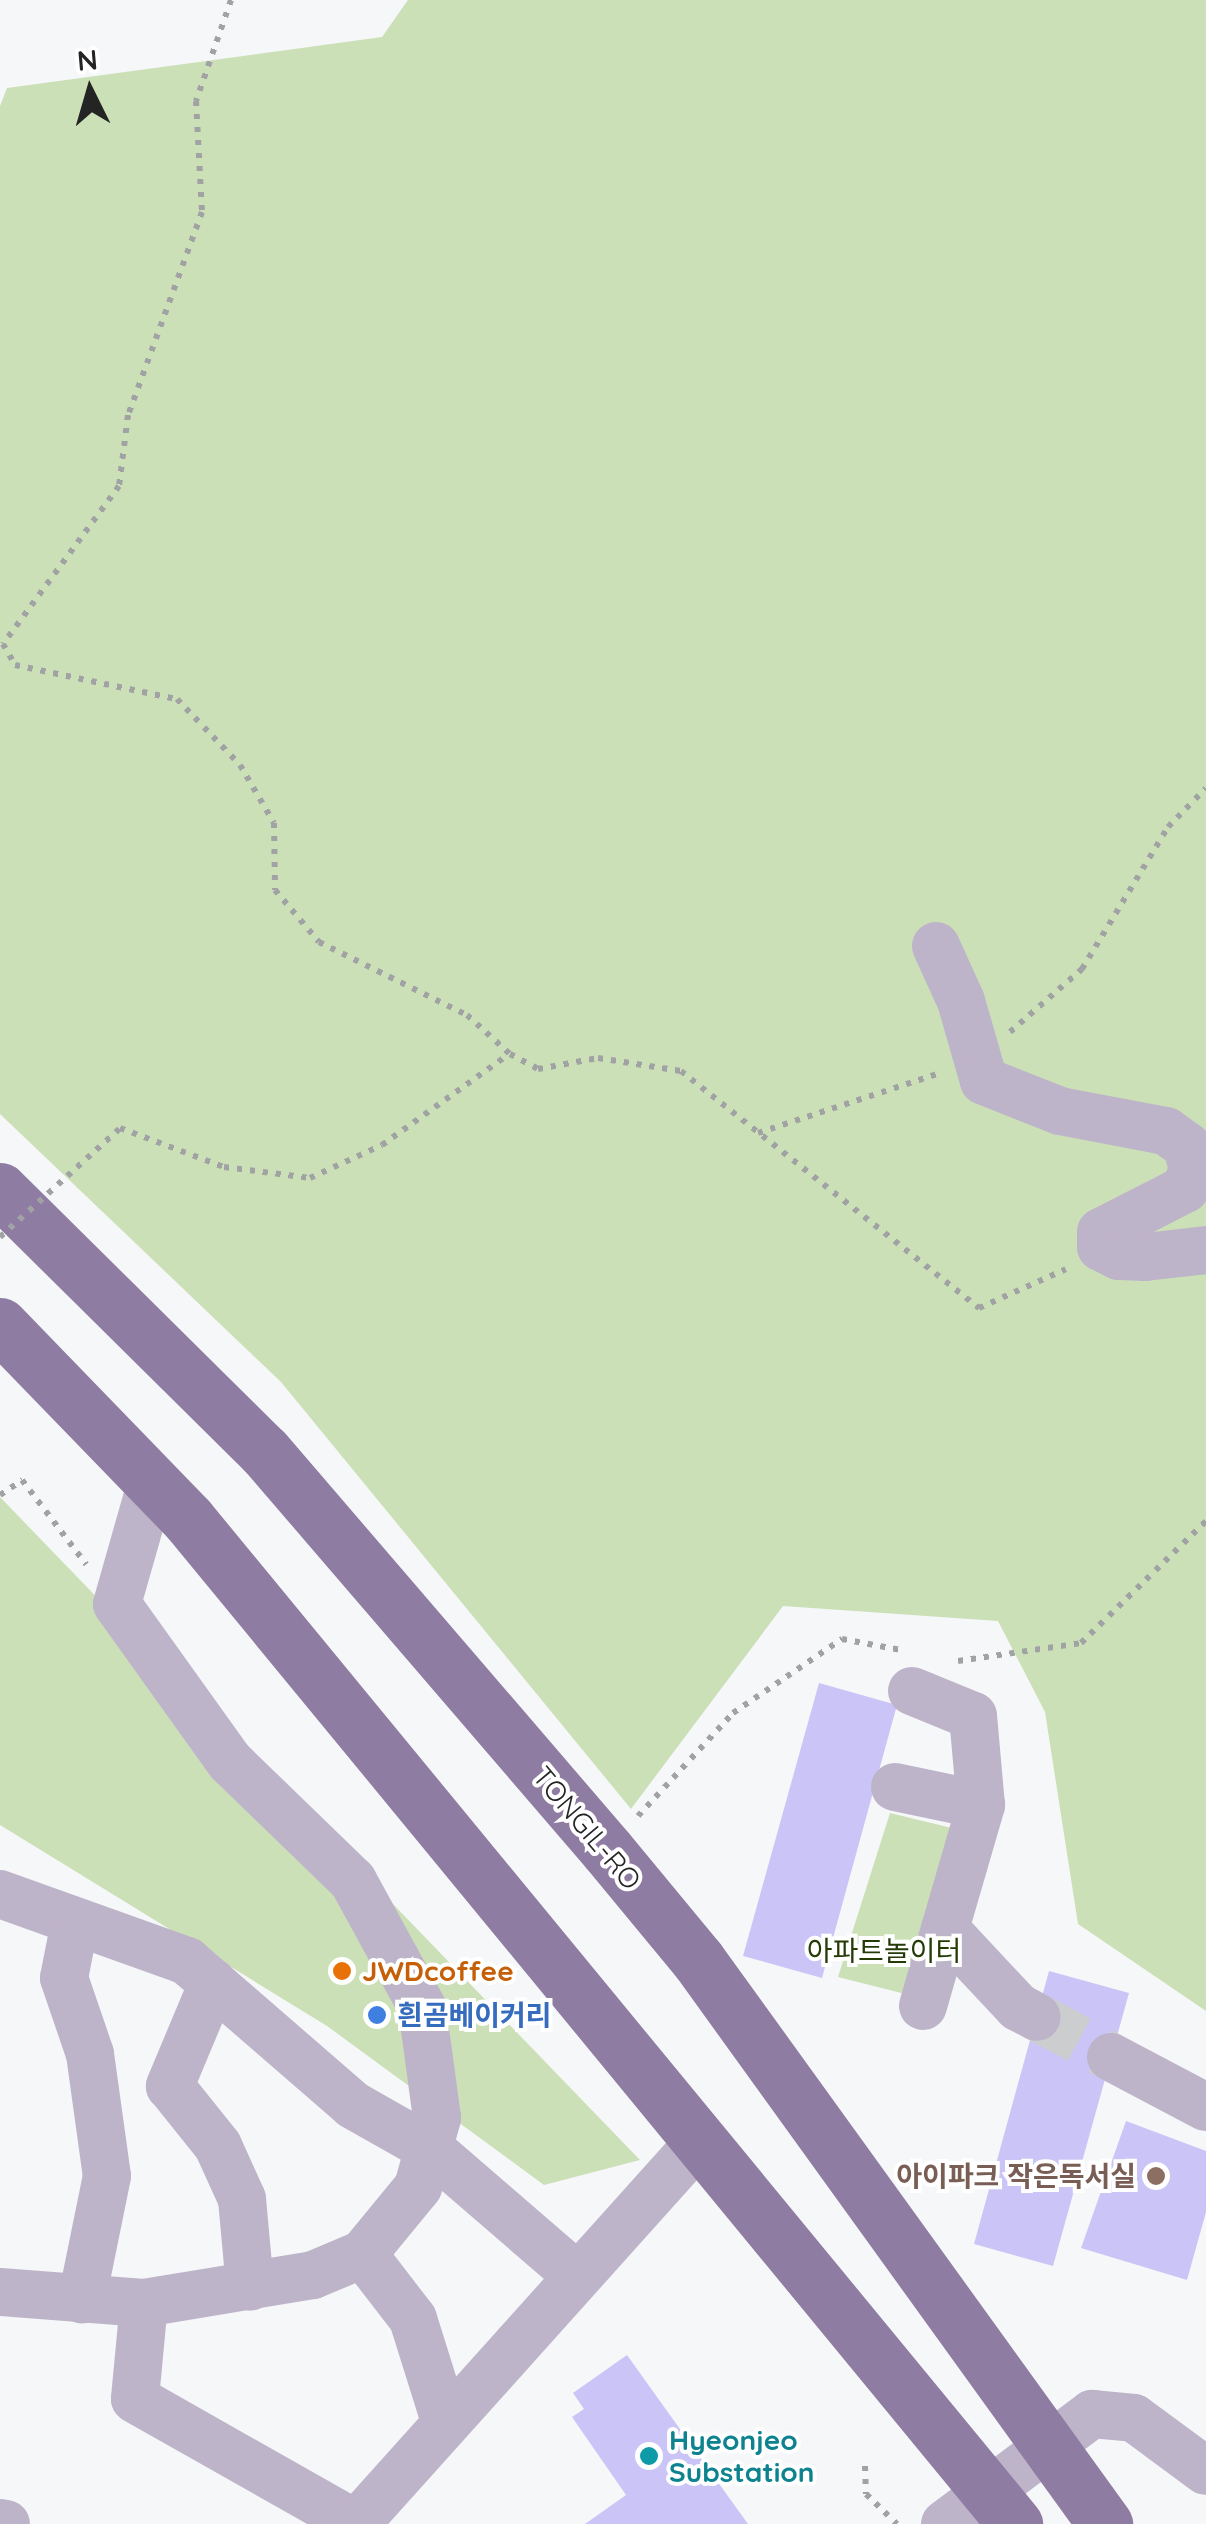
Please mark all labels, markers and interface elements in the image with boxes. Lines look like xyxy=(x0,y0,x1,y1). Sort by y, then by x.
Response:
north arrow xyxy=(40,40,140,140)
text: N xyxy=(76,41,99,78)
street label: TONGIL-RO xyxy=(526,1760,648,1896)
park label: 아파트놀이터 xyxy=(807,1934,961,1968)
place label: JWDcoffee xyxy=(362,1954,514,1988)
marker: JWDcoffee xyxy=(331,1960,353,1982)
place label: 흰곰베이커리 xyxy=(397,1998,552,2032)
marker: 흰곰베이커리 xyxy=(366,2004,388,2026)
place label: 아이파크 작은독서실 xyxy=(896,2159,1136,2193)
marker: 아이파크 작은독서실 xyxy=(1145,2165,1167,2187)
place label: Hyeonjeo Substation xyxy=(669,2423,814,2489)
marker: Hyeonjeo Substation xyxy=(638,2445,660,2467)

